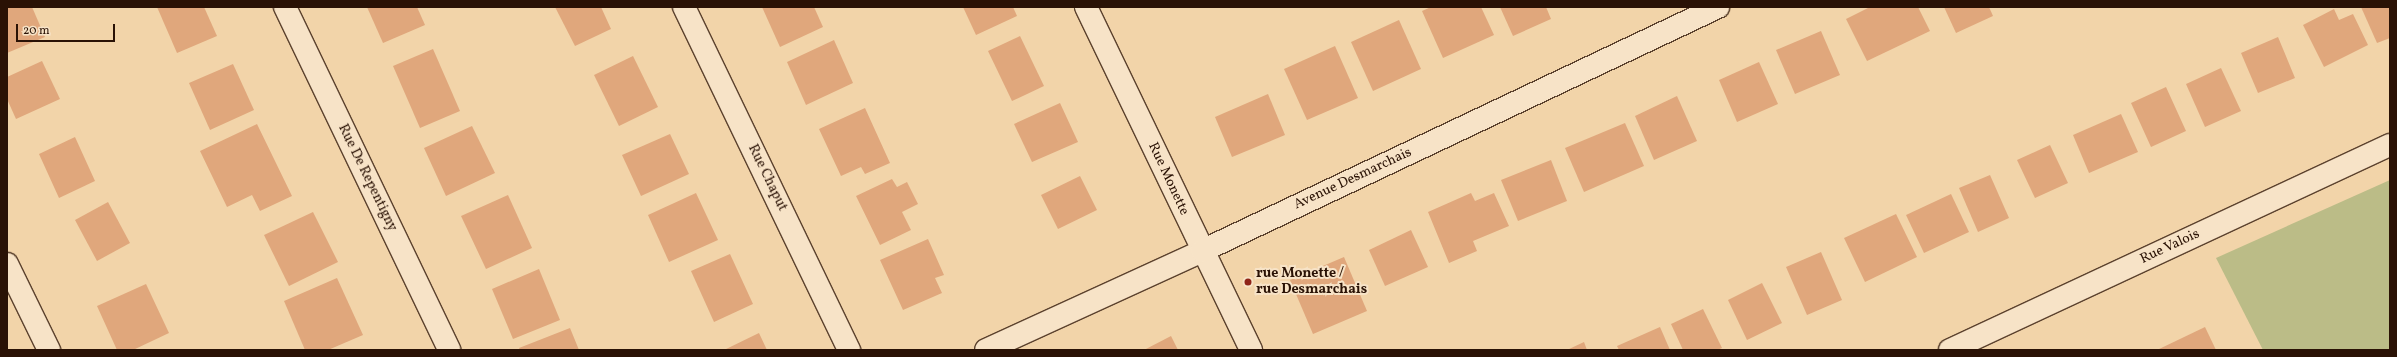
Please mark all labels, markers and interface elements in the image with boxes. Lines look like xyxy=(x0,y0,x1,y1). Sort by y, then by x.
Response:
scale bar xyxy=(18,16,117,42)
text: 20 m xyxy=(23,23,50,39)
street label: Rue De Repentigny xyxy=(334,122,400,234)
street label: Rue Monette xyxy=(1144,140,1192,218)
street label: Rue Chaput xyxy=(744,142,790,214)
street label: Avenue Desmarchais xyxy=(1291,144,1415,214)
street label: Rue Valois xyxy=(2137,226,2203,268)
place label: rue Monette / rue Desmarchais xyxy=(1256,266,1367,298)
marker: rue Monette / rue Desmarchais xyxy=(1243,277,1253,287)

